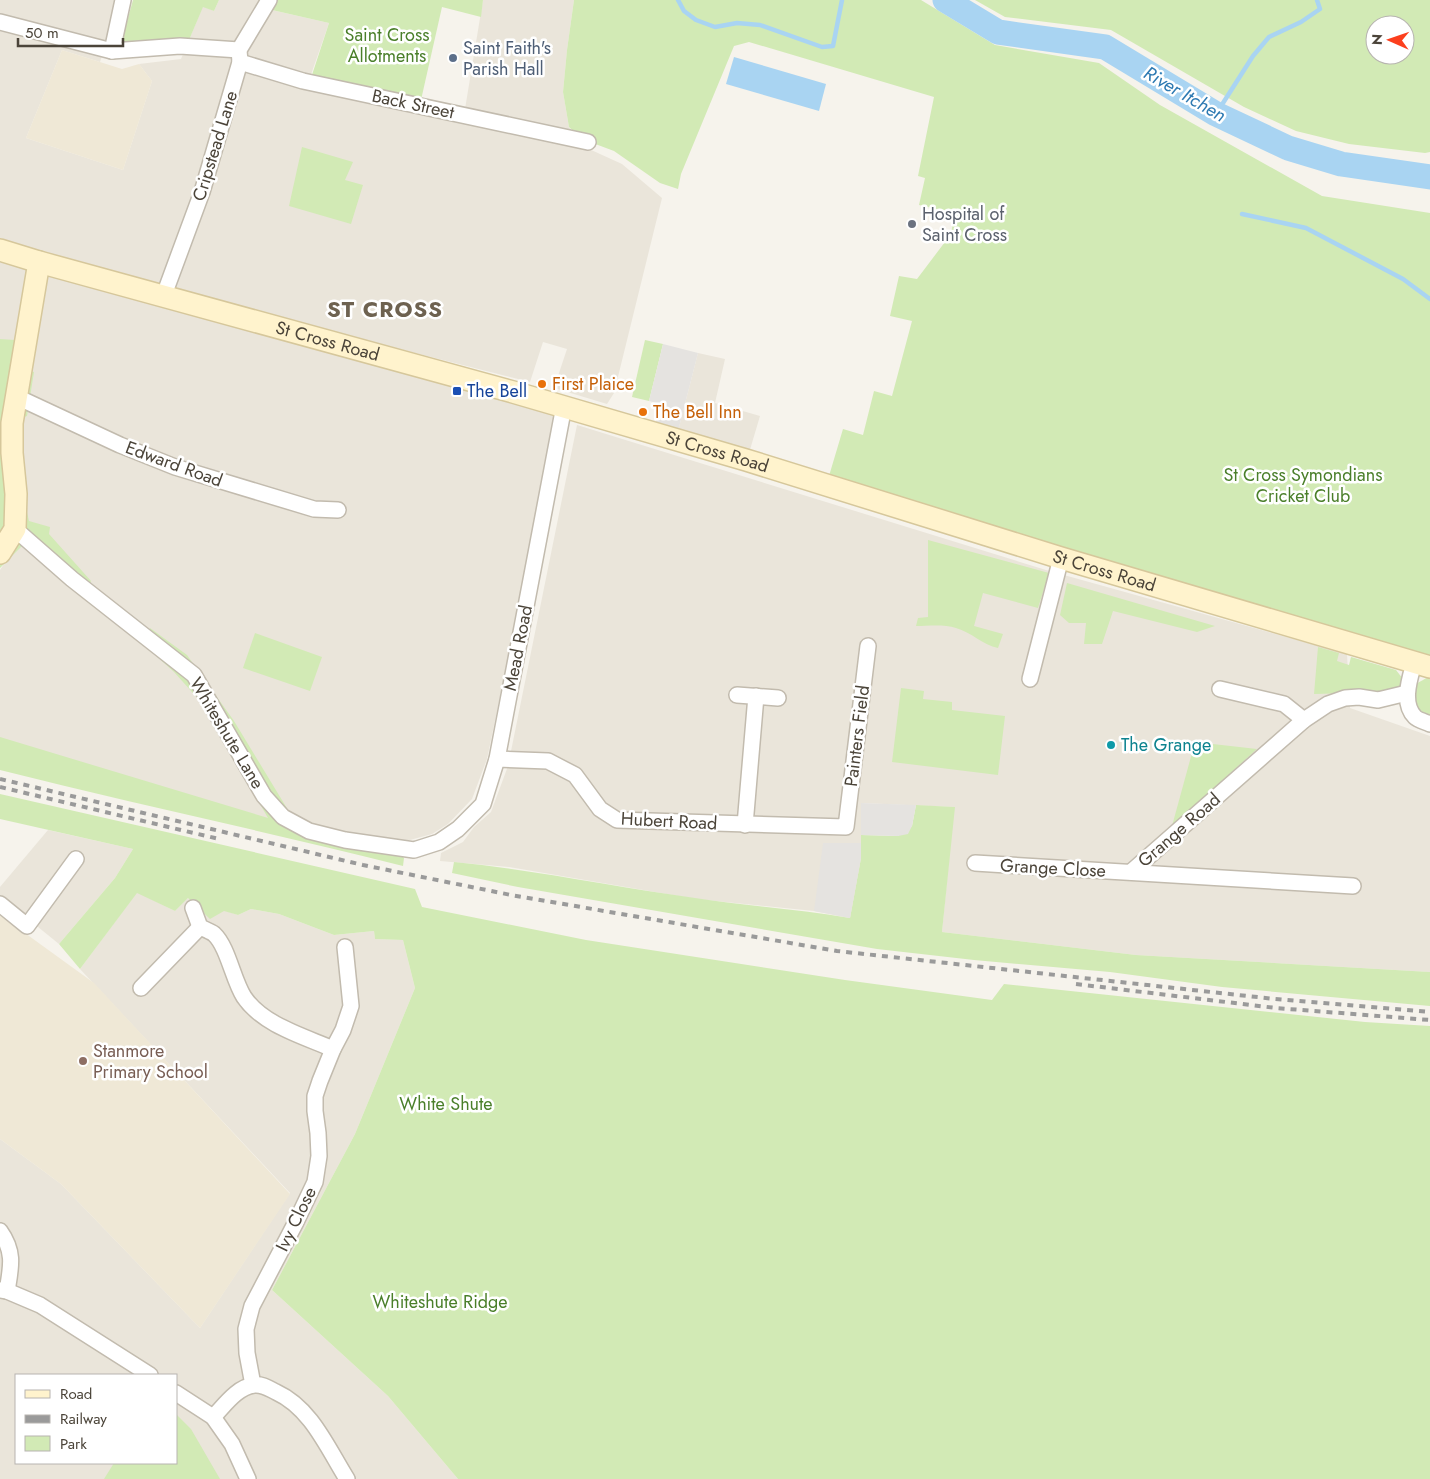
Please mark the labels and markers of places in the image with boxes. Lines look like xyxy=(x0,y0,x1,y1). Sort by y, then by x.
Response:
place label: Saint Faith's Parish Hall xyxy=(463,35,551,82)
marker: Saint Faith's Parish Hall xyxy=(447,52,459,64)
place label: Hospital of Saint Cross xyxy=(922,201,1007,248)
marker: Hospital of Saint Cross xyxy=(906,218,918,230)
place label: First Plaice xyxy=(552,371,634,397)
place label: The Bell xyxy=(467,378,527,404)
marker: First Plaice xyxy=(536,378,548,390)
marker: The Bell xyxy=(451,385,463,397)
place label: The Bell Inn xyxy=(653,399,742,425)
marker: The Bell Inn xyxy=(637,406,649,418)
place label: The Grange xyxy=(1121,732,1211,758)
marker: The Grange xyxy=(1105,739,1117,751)
place label: Stanmore Primary School xyxy=(93,1038,208,1085)
marker: Stanmore Primary School xyxy=(77,1055,89,1067)

